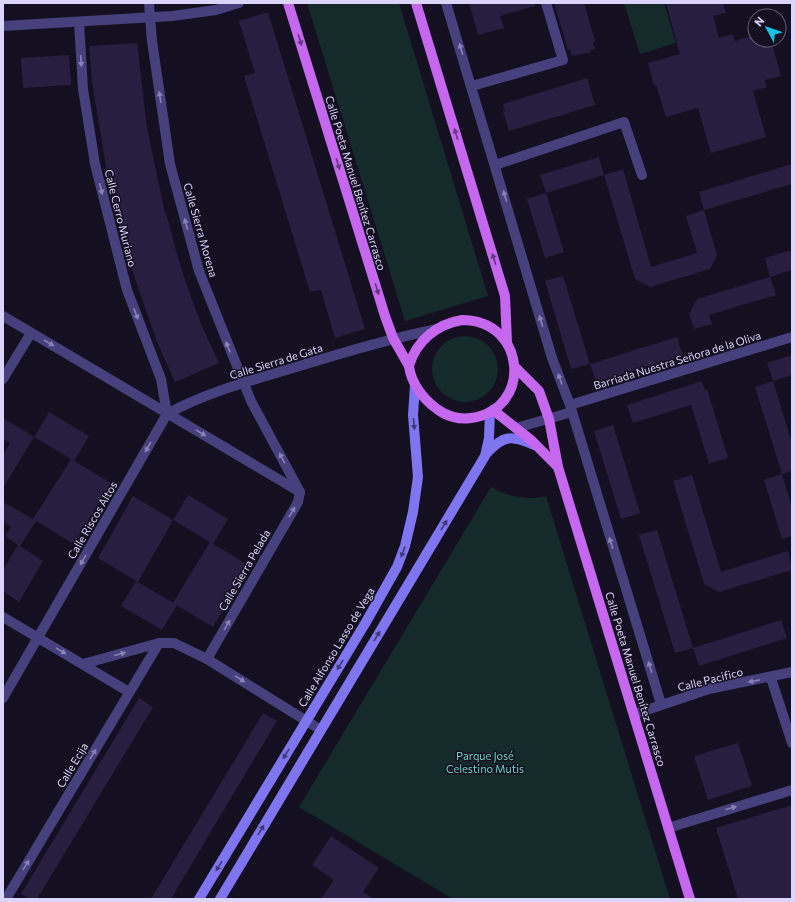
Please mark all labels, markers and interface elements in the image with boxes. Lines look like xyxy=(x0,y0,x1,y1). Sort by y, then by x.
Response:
north arrow xyxy=(747,8,787,48)
text: N xyxy=(751,14,767,29)
one-way arrow xyxy=(297,35,303,47)
one-way arrow xyxy=(458,42,464,54)
one-way arrow xyxy=(78,55,85,67)
one-way arrow xyxy=(157,91,163,103)
street label: Calle Poeta Manuel Benítez Carrasco xyxy=(323,94,389,272)
one-way arrow xyxy=(453,128,459,140)
one-way arrow xyxy=(335,159,341,171)
street label: Calle Cerro Muriano xyxy=(103,168,139,268)
street label: Calle Sierra Morena xyxy=(181,181,221,279)
one-way arrow xyxy=(99,183,105,195)
one-way arrow xyxy=(502,190,508,202)
one-way arrow xyxy=(183,218,189,230)
one-way arrow xyxy=(491,253,497,265)
one-way arrow xyxy=(374,283,380,295)
one-way arrow xyxy=(134,309,140,321)
one-way arrow xyxy=(538,314,544,327)
street label: Barriada Nuestra Señora de la Oliva xyxy=(592,328,762,392)
one-way arrow xyxy=(43,340,55,347)
one-way arrow xyxy=(225,340,231,352)
street label: Calle Sierra de Gata xyxy=(228,341,324,381)
one-way arrow xyxy=(557,372,563,384)
one-way arrow xyxy=(411,418,417,430)
one-way arrow xyxy=(195,430,207,437)
one-way arrow xyxy=(144,441,151,453)
one-way arrow xyxy=(278,452,285,464)
street label: Calle Riscos Altos xyxy=(65,479,119,561)
one-way arrow xyxy=(288,507,295,518)
one-way arrow xyxy=(441,519,448,531)
street label: Calle Sierra Pelada xyxy=(215,527,273,613)
one-way arrow xyxy=(608,537,614,549)
one-way arrow xyxy=(399,546,405,558)
one-way arrow xyxy=(79,554,86,566)
street label: Calle Alfonso Lasso de Vega xyxy=(295,585,377,709)
street label: Calle Poeta Manuel Benítez Carrasco xyxy=(603,590,669,768)
one-way arrow xyxy=(223,619,230,631)
one-way arrow xyxy=(374,630,381,642)
one-way arrow xyxy=(55,648,67,655)
one-way arrow xyxy=(114,651,126,657)
one-way arrow xyxy=(336,659,343,671)
one-way arrow xyxy=(646,661,652,673)
street label: Calle Pacifico xyxy=(676,665,744,693)
one-way arrow xyxy=(234,676,246,683)
one-way arrow xyxy=(748,678,760,684)
street label: Calle Ecija xyxy=(54,740,90,790)
one-way arrow xyxy=(89,748,96,760)
one-way arrow xyxy=(283,748,290,760)
park label: Parque José Celestino Mutis xyxy=(446,749,524,775)
one-way arrow xyxy=(725,805,737,811)
one-way arrow xyxy=(258,824,265,836)
one-way arrow xyxy=(23,860,30,871)
one-way arrow xyxy=(216,860,223,872)

